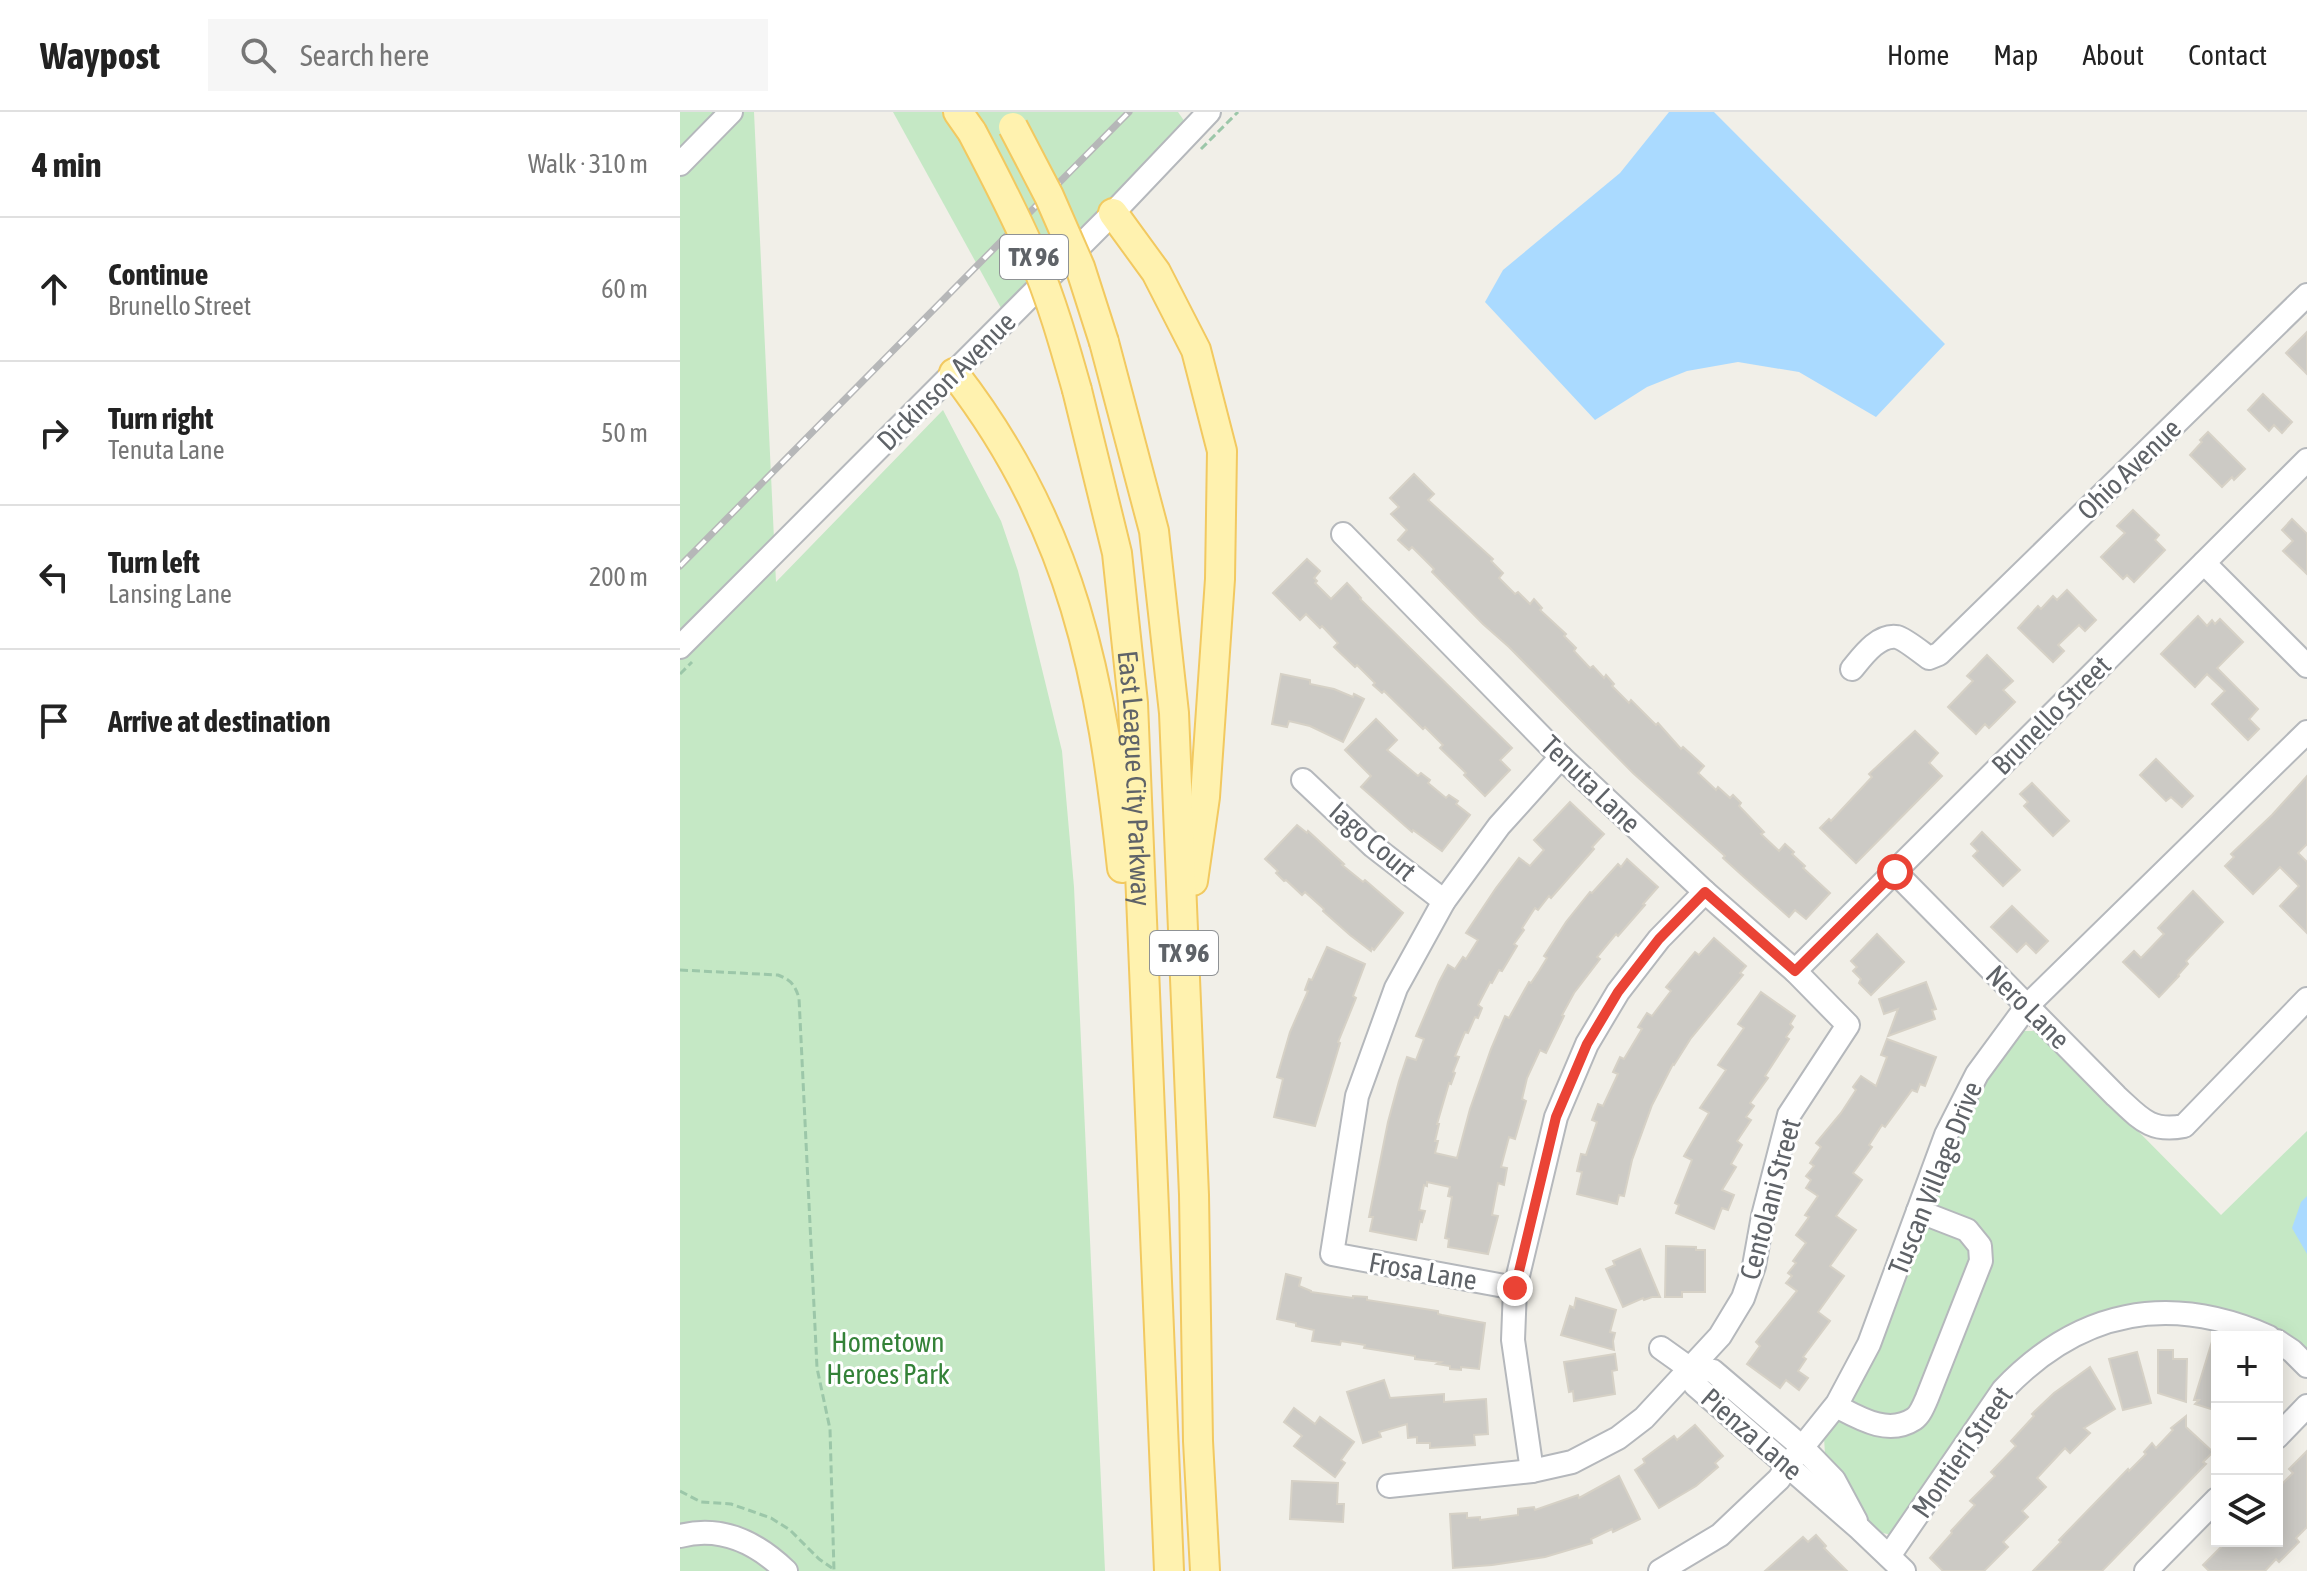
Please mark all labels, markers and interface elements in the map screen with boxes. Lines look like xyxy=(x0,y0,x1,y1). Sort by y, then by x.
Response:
search box xyxy=(208,19,768,91)
icon: search xyxy=(236,33,280,77)
text: Waypost xyxy=(40,34,160,77)
text: Search here xyxy=(300,38,429,72)
text: Home xyxy=(1887,39,1949,71)
text: Map xyxy=(1993,39,2038,71)
text: About xyxy=(2082,39,2144,71)
text: Contact xyxy=(2188,39,2267,71)
text: 4 min xyxy=(32,145,101,184)
text: Walk · 310 m xyxy=(528,149,648,179)
road number: TX 96 xyxy=(1000,235,1068,279)
text: Continue xyxy=(108,257,208,291)
icon: ahead xyxy=(32,267,76,311)
text: 60 m xyxy=(601,274,648,304)
text: Brunello Street xyxy=(108,291,251,321)
street label: Dickinson Avenue xyxy=(870,305,1022,457)
text: Turn right xyxy=(108,401,214,435)
icon: right xyxy=(32,411,76,455)
street label: Ohio Avenue xyxy=(2071,412,2187,526)
text: 50 m xyxy=(601,418,648,448)
text: Tenuta Lane xyxy=(108,435,225,465)
text: Turn left xyxy=(108,545,200,579)
icon: left xyxy=(32,555,76,599)
text: 200 m xyxy=(589,562,648,592)
text: Lansing Lane xyxy=(108,579,232,609)
street label: East League City Parkway xyxy=(1112,649,1157,907)
street label: Brunello Street xyxy=(1985,649,2117,781)
icon: arrive xyxy=(32,699,76,743)
text: Arrive at destination xyxy=(108,704,330,738)
street label: Tenuta Lane xyxy=(1535,729,1647,839)
street label: Iago Court xyxy=(1323,795,1423,887)
route start xyxy=(1877,854,1913,890)
road number: TX 96 xyxy=(1150,931,1218,975)
street label: Nero Lane xyxy=(1980,959,2076,1055)
street label: Tuscan Village Drive xyxy=(1882,1077,1988,1279)
street label: Centolani Street xyxy=(1733,1115,1807,1283)
street label: Frosa Lane xyxy=(1367,1246,1479,1296)
route end xyxy=(1497,1270,1533,1306)
park label: Hometown Heroes Park xyxy=(826,1326,950,1390)
map controls xyxy=(2211,1331,2283,1547)
button: + xyxy=(2211,1331,2283,1403)
street label: Montieri Street xyxy=(1905,1380,2019,1524)
street label: Pienza Lane xyxy=(1695,1382,1809,1486)
button: − xyxy=(2211,1403,2283,1475)
button: layers xyxy=(2211,1475,2283,1547)

